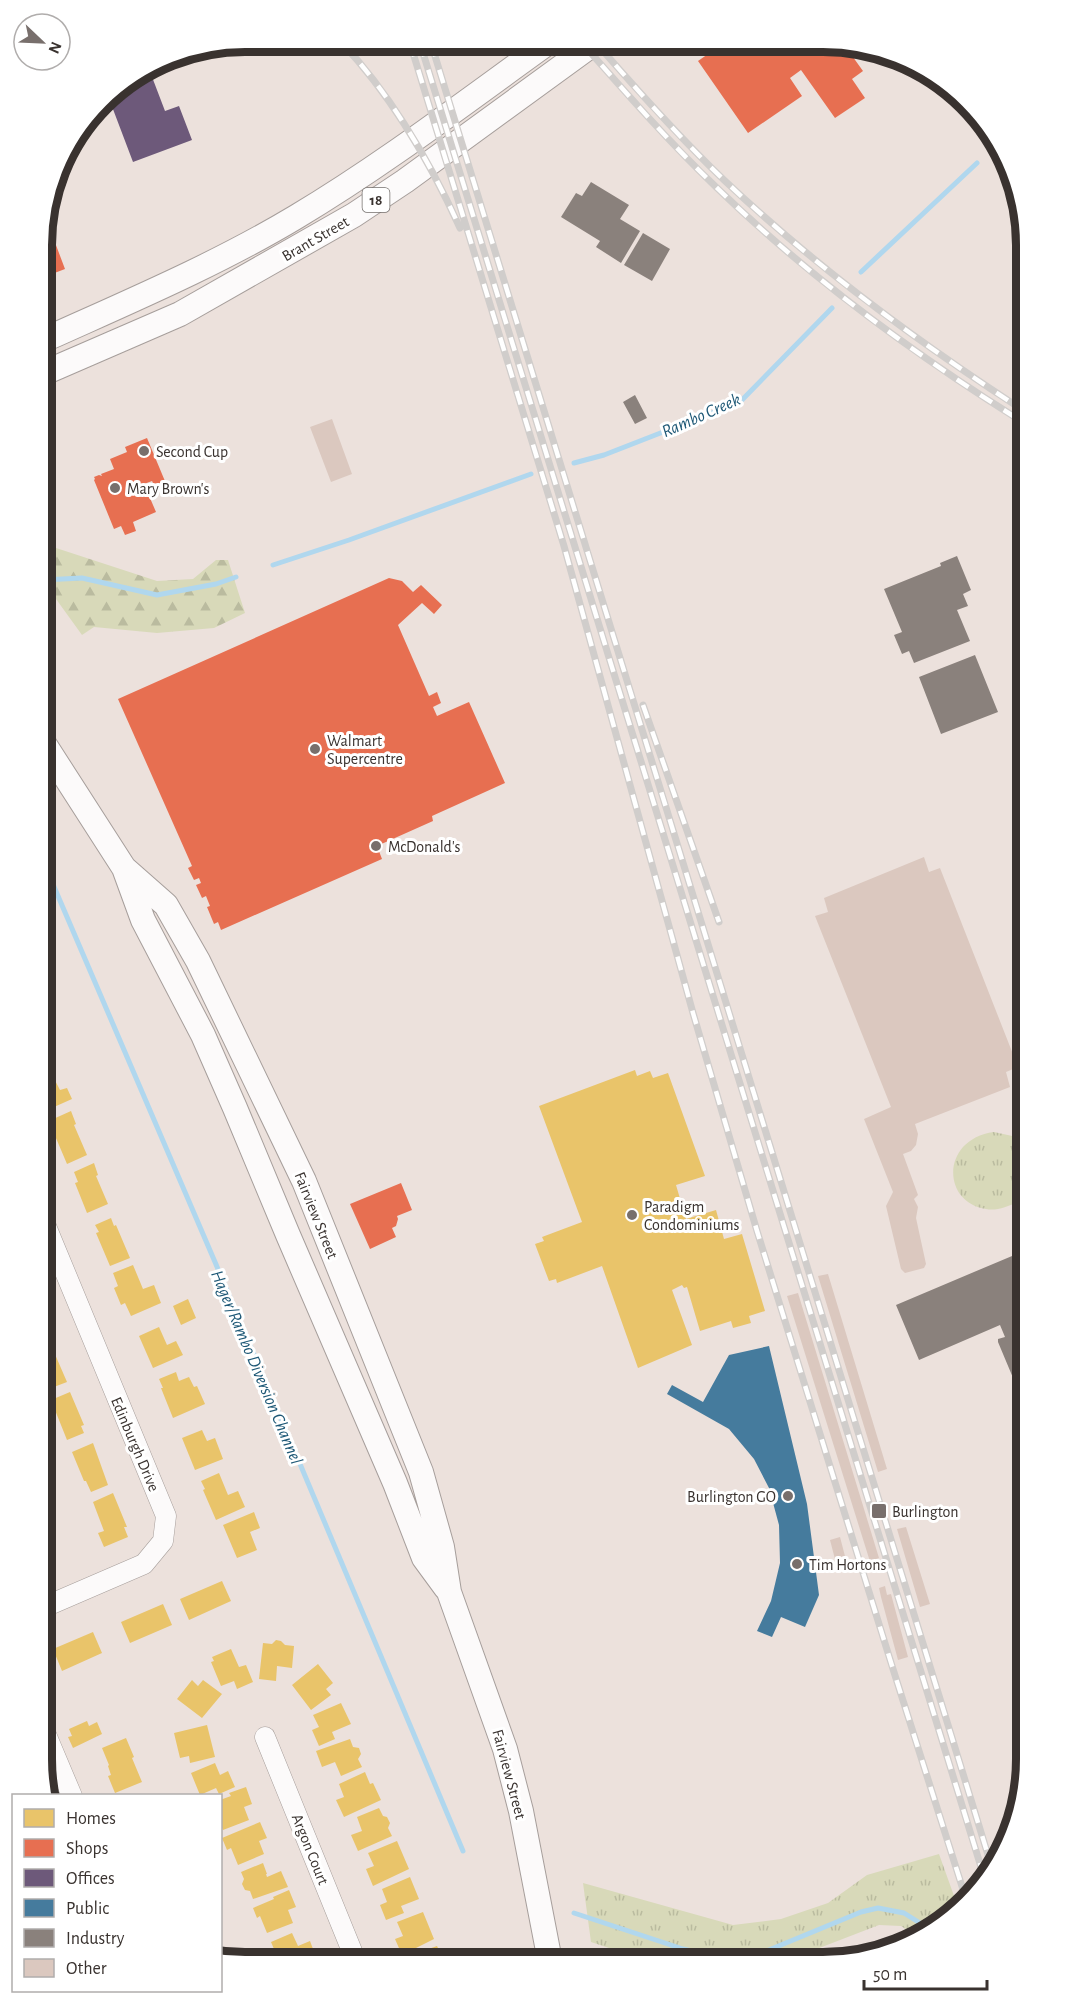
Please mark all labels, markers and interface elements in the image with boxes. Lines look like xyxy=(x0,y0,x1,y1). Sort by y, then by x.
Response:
north arrow xyxy=(12,12,72,72)
text: N xyxy=(45,39,64,56)
road number: 18 xyxy=(362,188,389,212)
street label: Brant Street xyxy=(279,213,352,264)
water label: Rambo Creek xyxy=(659,391,743,441)
marker: Second Cup xyxy=(137,444,151,458)
place label: Second Cup xyxy=(156,444,228,460)
marker: Mary Brown's xyxy=(108,481,122,495)
place label: Mary Brown's xyxy=(127,481,209,498)
place label: Walmart Supercentre xyxy=(327,733,403,767)
marker: Walmart Supercentre xyxy=(308,742,322,756)
marker: McDonald's xyxy=(369,839,383,853)
place label: McDonald's xyxy=(388,839,461,855)
street label: Fairview Street xyxy=(291,1170,341,1261)
place label: Paradigm Condominiums xyxy=(644,1199,740,1233)
marker: Paradigm Condominiums xyxy=(625,1208,639,1222)
water label: Hager/Rambo Diversion Channel xyxy=(207,1268,305,1467)
street label: Edinburgh Drive xyxy=(108,1395,162,1494)
place label: Burlington GO xyxy=(687,1489,776,1505)
marker: Burlington GO xyxy=(781,1489,795,1503)
marker: Burlington xyxy=(870,1502,888,1520)
place label: Burlington xyxy=(892,1504,958,1520)
marker: Tim Hortons xyxy=(790,1557,804,1571)
place label: Tim Hortons xyxy=(809,1557,886,1573)
street label: Fairview Street xyxy=(489,1728,529,1821)
legend xyxy=(12,1794,222,1992)
text: Homes xyxy=(66,1810,116,1828)
street label: Argon Court xyxy=(289,1812,331,1887)
text: Shops xyxy=(66,1840,108,1858)
text: Offices xyxy=(66,1870,115,1888)
text: Public xyxy=(66,1900,109,1918)
text: Industry xyxy=(66,1930,125,1948)
scale bar xyxy=(864,1953,987,1991)
text: Other xyxy=(66,1960,107,1978)
text: 50 m xyxy=(873,1966,907,1984)

